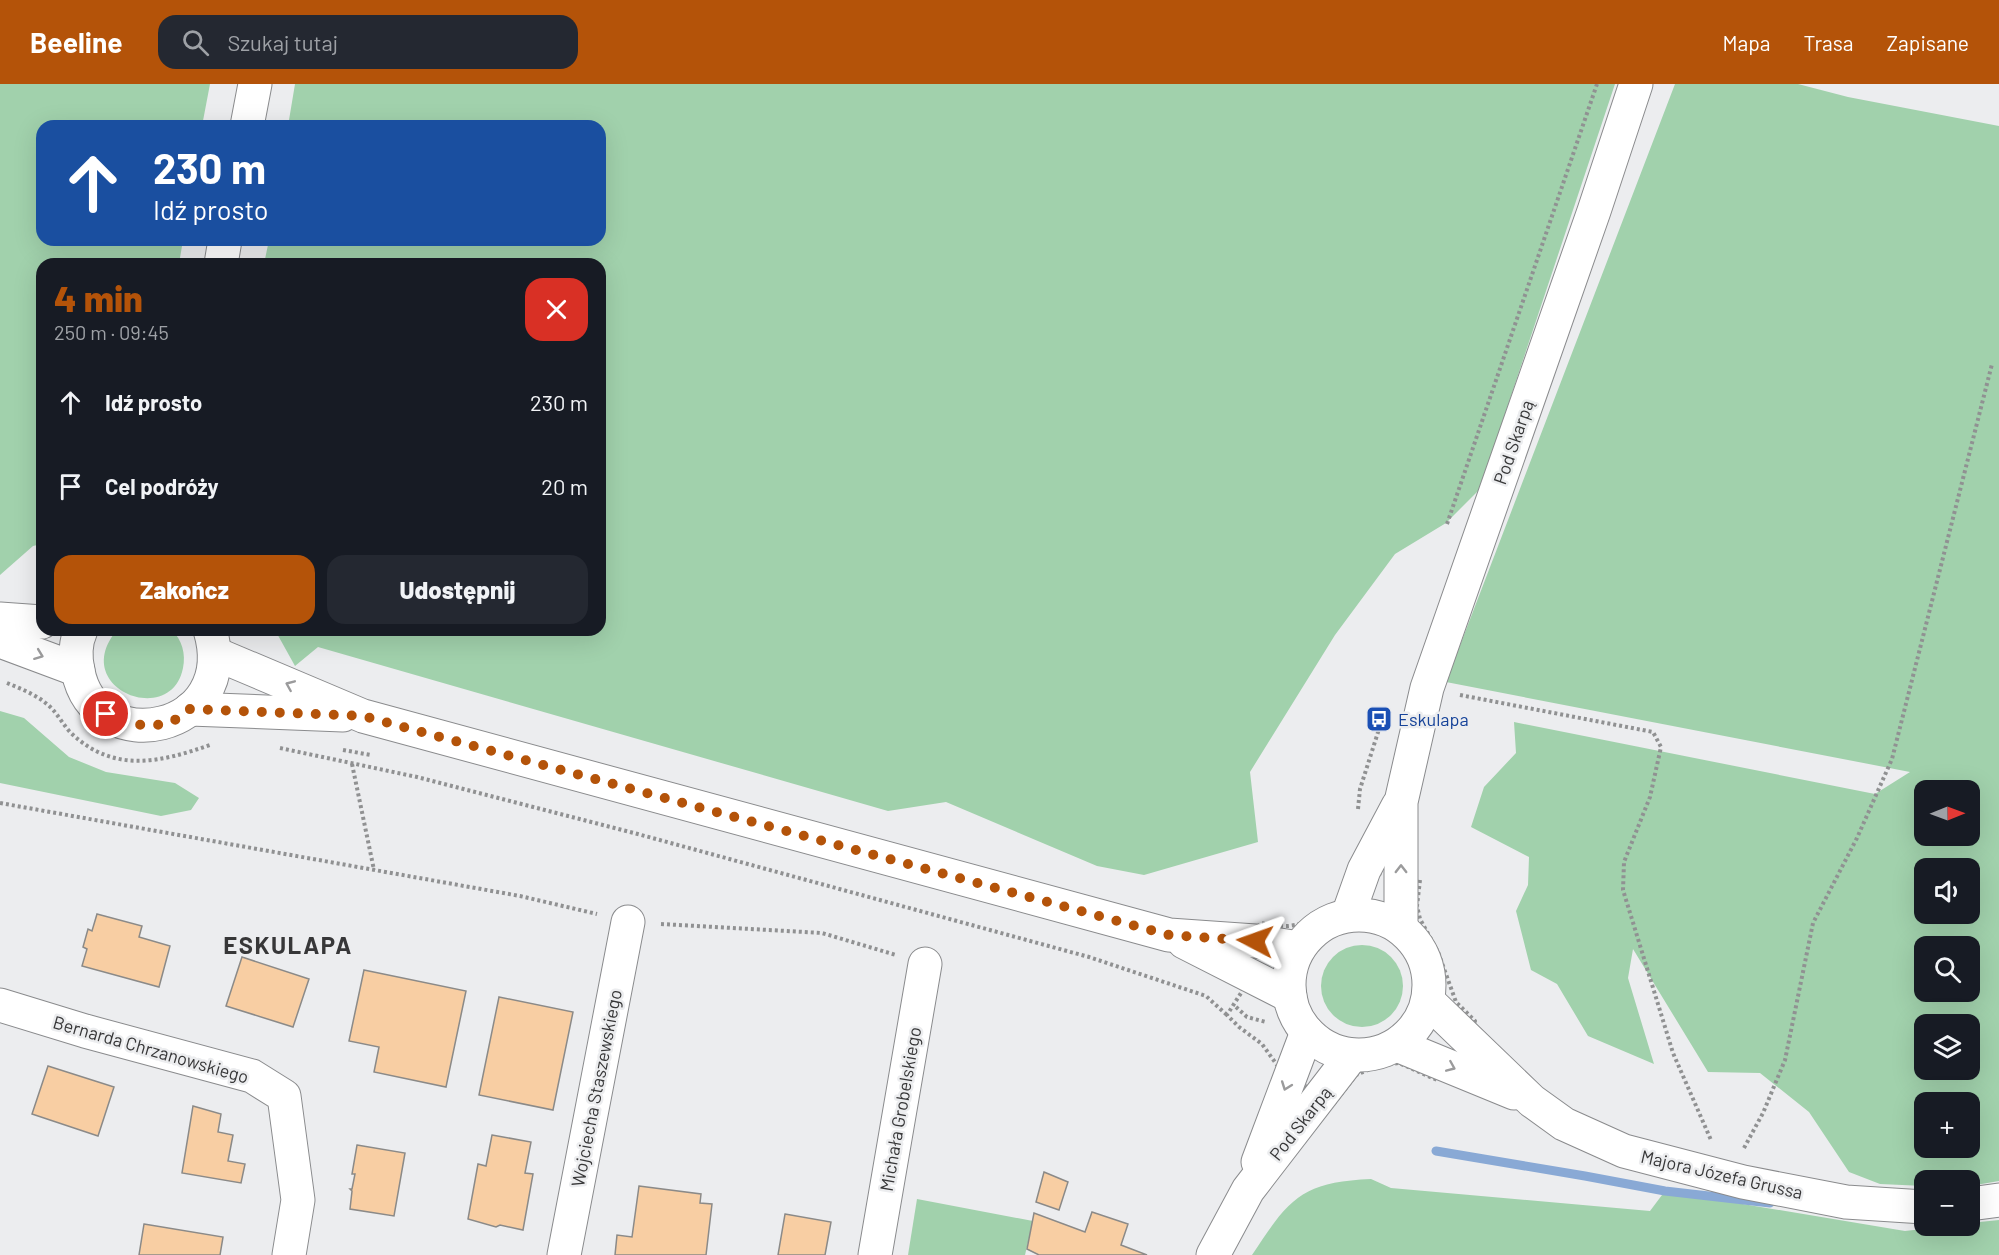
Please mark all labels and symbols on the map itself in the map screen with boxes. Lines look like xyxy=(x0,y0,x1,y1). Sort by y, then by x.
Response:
street label: Pod Skarpą xyxy=(1488,397,1538,487)
one-way arrow xyxy=(33,648,44,660)
one-way arrow xyxy=(285,680,296,692)
pin xyxy=(80,688,131,739)
bus stop icon: Eskulapa xyxy=(1364,704,1394,734)
place label: Eskulapa xyxy=(1398,708,1469,730)
north arrow xyxy=(1914,780,1980,846)
one-way arrow xyxy=(1395,865,1407,874)
position arrow xyxy=(1223,909,1287,973)
district label: ESKULAPA xyxy=(223,930,353,959)
street label: Wojciecha Staszewskiego xyxy=(566,987,626,1189)
street label: Bernarda Chrzanowskiego xyxy=(51,1011,251,1087)
street label: Michała Grobelskiego xyxy=(875,1025,925,1193)
one-way arrow xyxy=(1445,1060,1456,1072)
one-way arrow xyxy=(1281,1080,1294,1091)
street label: Pod Skarpą xyxy=(1264,1082,1336,1164)
street label: Majora Józefa Grussa xyxy=(1639,1145,1805,1203)

